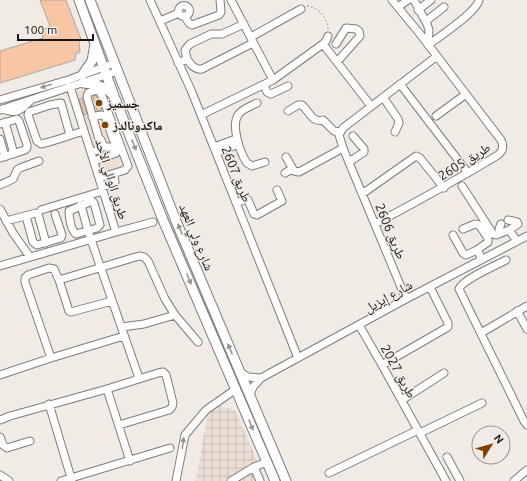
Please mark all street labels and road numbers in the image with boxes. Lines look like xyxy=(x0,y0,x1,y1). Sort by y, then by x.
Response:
street label: طريق الوالي الأحد xyxy=(89,137,131,222)
street label: طريق 2605 xyxy=(435,139,494,184)
street label: طريق 2607 xyxy=(218,144,255,205)
street label: طريق 2606 xyxy=(371,201,409,262)
street label: شارع ولي العهد xyxy=(173,202,217,274)
street label: شارع إيزيل xyxy=(362,277,416,318)
street label: طريق 2027 xyxy=(377,342,419,401)

